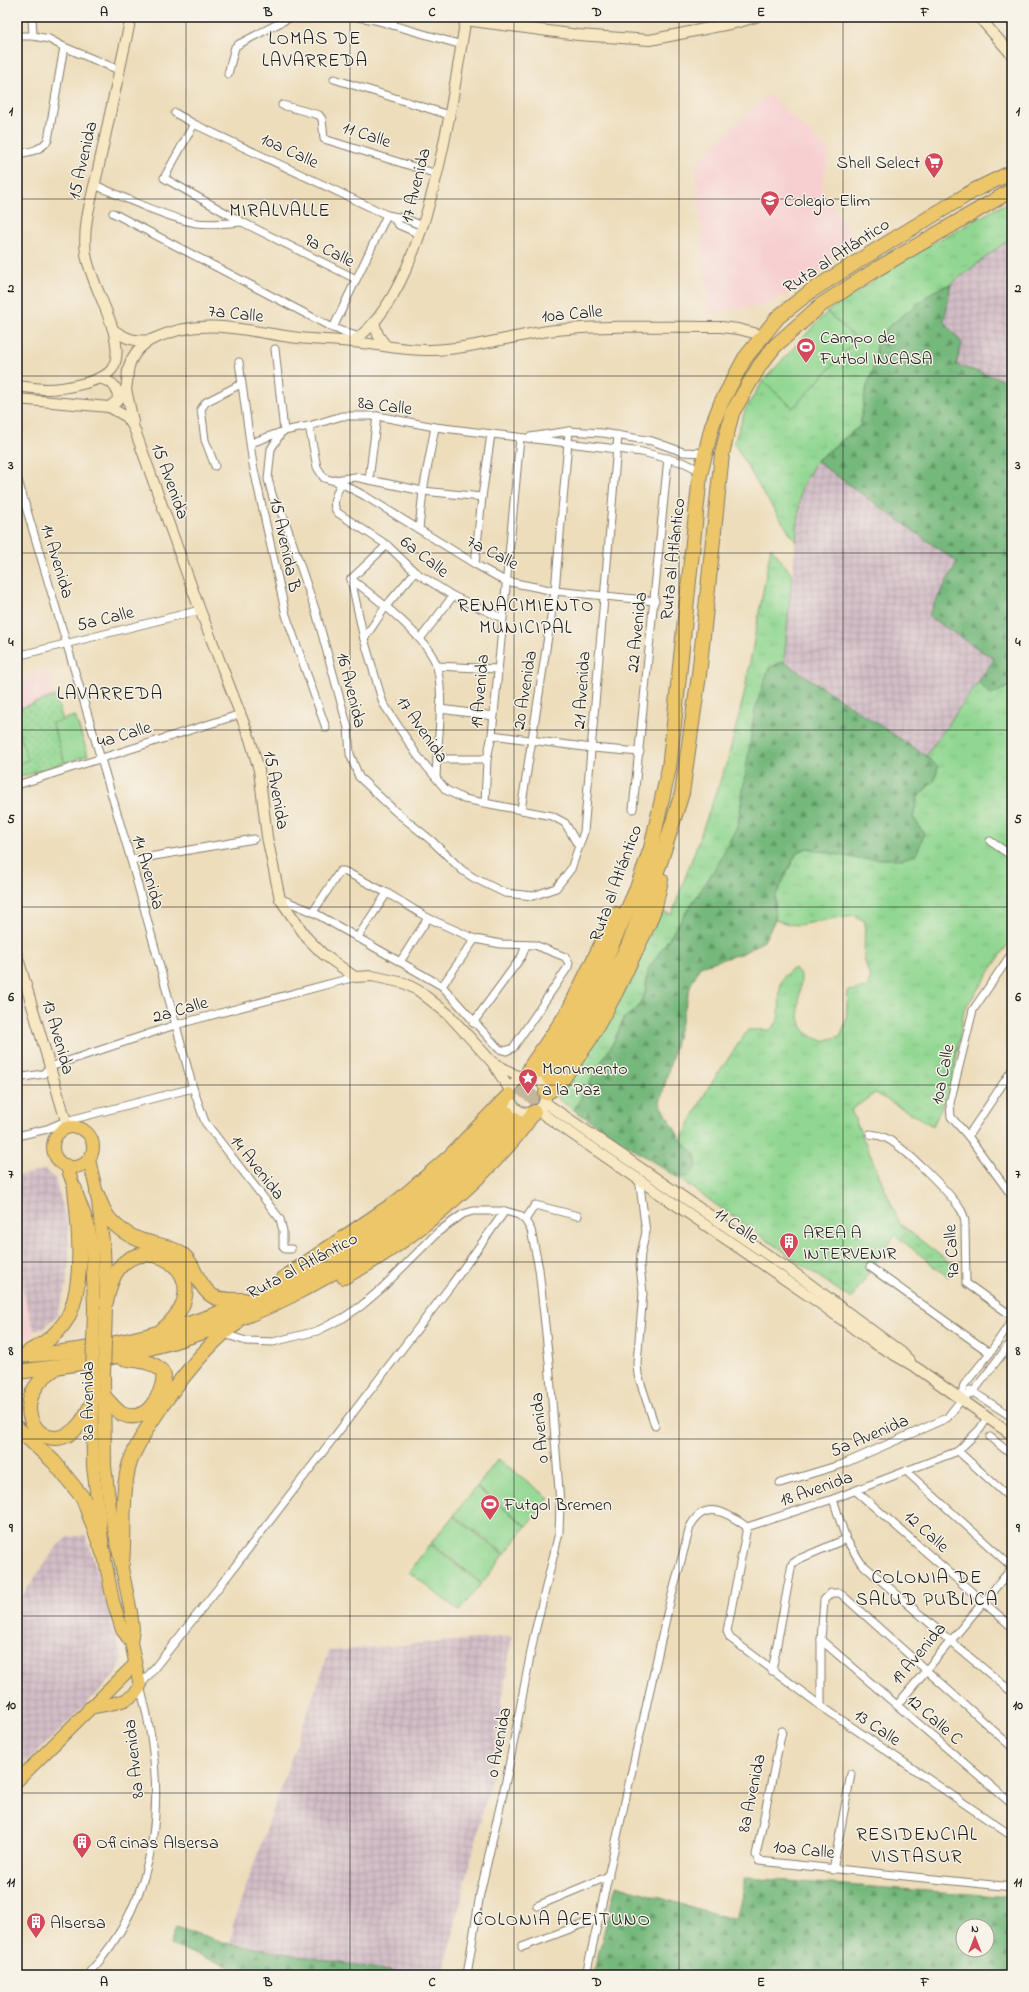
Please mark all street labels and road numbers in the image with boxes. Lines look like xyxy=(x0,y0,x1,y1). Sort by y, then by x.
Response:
street label: 11 Calle xyxy=(339,116,395,156)
street label: 15 Avenida xyxy=(62,119,106,202)
street label: 10a Calle xyxy=(256,127,323,177)
street label: 17 Avenida xyxy=(395,145,439,226)
street label: Ruta al Atlántico xyxy=(779,212,896,301)
street label: 9a Calle xyxy=(299,228,360,276)
street label: 7a Calle xyxy=(207,299,266,331)
street label: 10a Calle xyxy=(540,299,605,331)
street label: 8a Calle xyxy=(356,391,414,423)
street label: 15 Avenida xyxy=(143,440,195,523)
street label: 15 Avenida B xyxy=(261,496,307,595)
street label: Ruta al Atlántico xyxy=(655,497,693,621)
street label: 14 Avenida xyxy=(33,521,80,602)
street label: 6a Calle xyxy=(394,530,455,586)
street label: 7a Calle xyxy=(462,530,523,578)
street label: 22 Avenida xyxy=(621,591,655,674)
street label: 5a Calle xyxy=(74,600,138,640)
street label: 20 Avenida xyxy=(507,649,545,732)
street label: 16 Avenida xyxy=(328,650,372,731)
street label: 21 Avenida xyxy=(567,650,599,730)
street label: 19 Avenida xyxy=(465,653,497,729)
street label: 17 Avenida xyxy=(389,691,454,769)
street label: 4a Calle xyxy=(94,715,156,756)
street label: 15 Avenida xyxy=(255,749,295,832)
street label: Ruta al Atlántico xyxy=(584,822,650,946)
street label: 14 Avenida xyxy=(124,832,170,913)
street label: 2a Calle xyxy=(150,990,212,1031)
street label: 13 Avenida xyxy=(34,997,80,1078)
street label: 10a Calle xyxy=(925,1041,963,1107)
street label: 14 Avenida xyxy=(223,1130,290,1206)
street label: 11 Calle xyxy=(708,1202,764,1252)
street label: 9a Calle xyxy=(938,1222,968,1278)
street label: Ruta al Atlántico xyxy=(243,1227,363,1307)
street label: 8a Avenida xyxy=(76,1361,102,1441)
street label: 0 Avenida xyxy=(525,1391,557,1464)
street label: 5a Avenida xyxy=(826,1409,913,1465)
street label: 18 Avenida xyxy=(777,1465,857,1514)
street label: 12 Calle xyxy=(897,1505,955,1560)
street label: 19 Avenida xyxy=(886,1617,953,1691)
street label: 12 Calle C xyxy=(900,1689,968,1752)
street label: 13 Calle xyxy=(848,1704,906,1754)
street label: 0 Avenida xyxy=(480,1705,519,1780)
street label: 8a Avenida xyxy=(118,1718,152,1800)
street label: 8a Avenida xyxy=(732,1752,774,1835)
street label: 10a Calle xyxy=(772,1835,837,1867)

